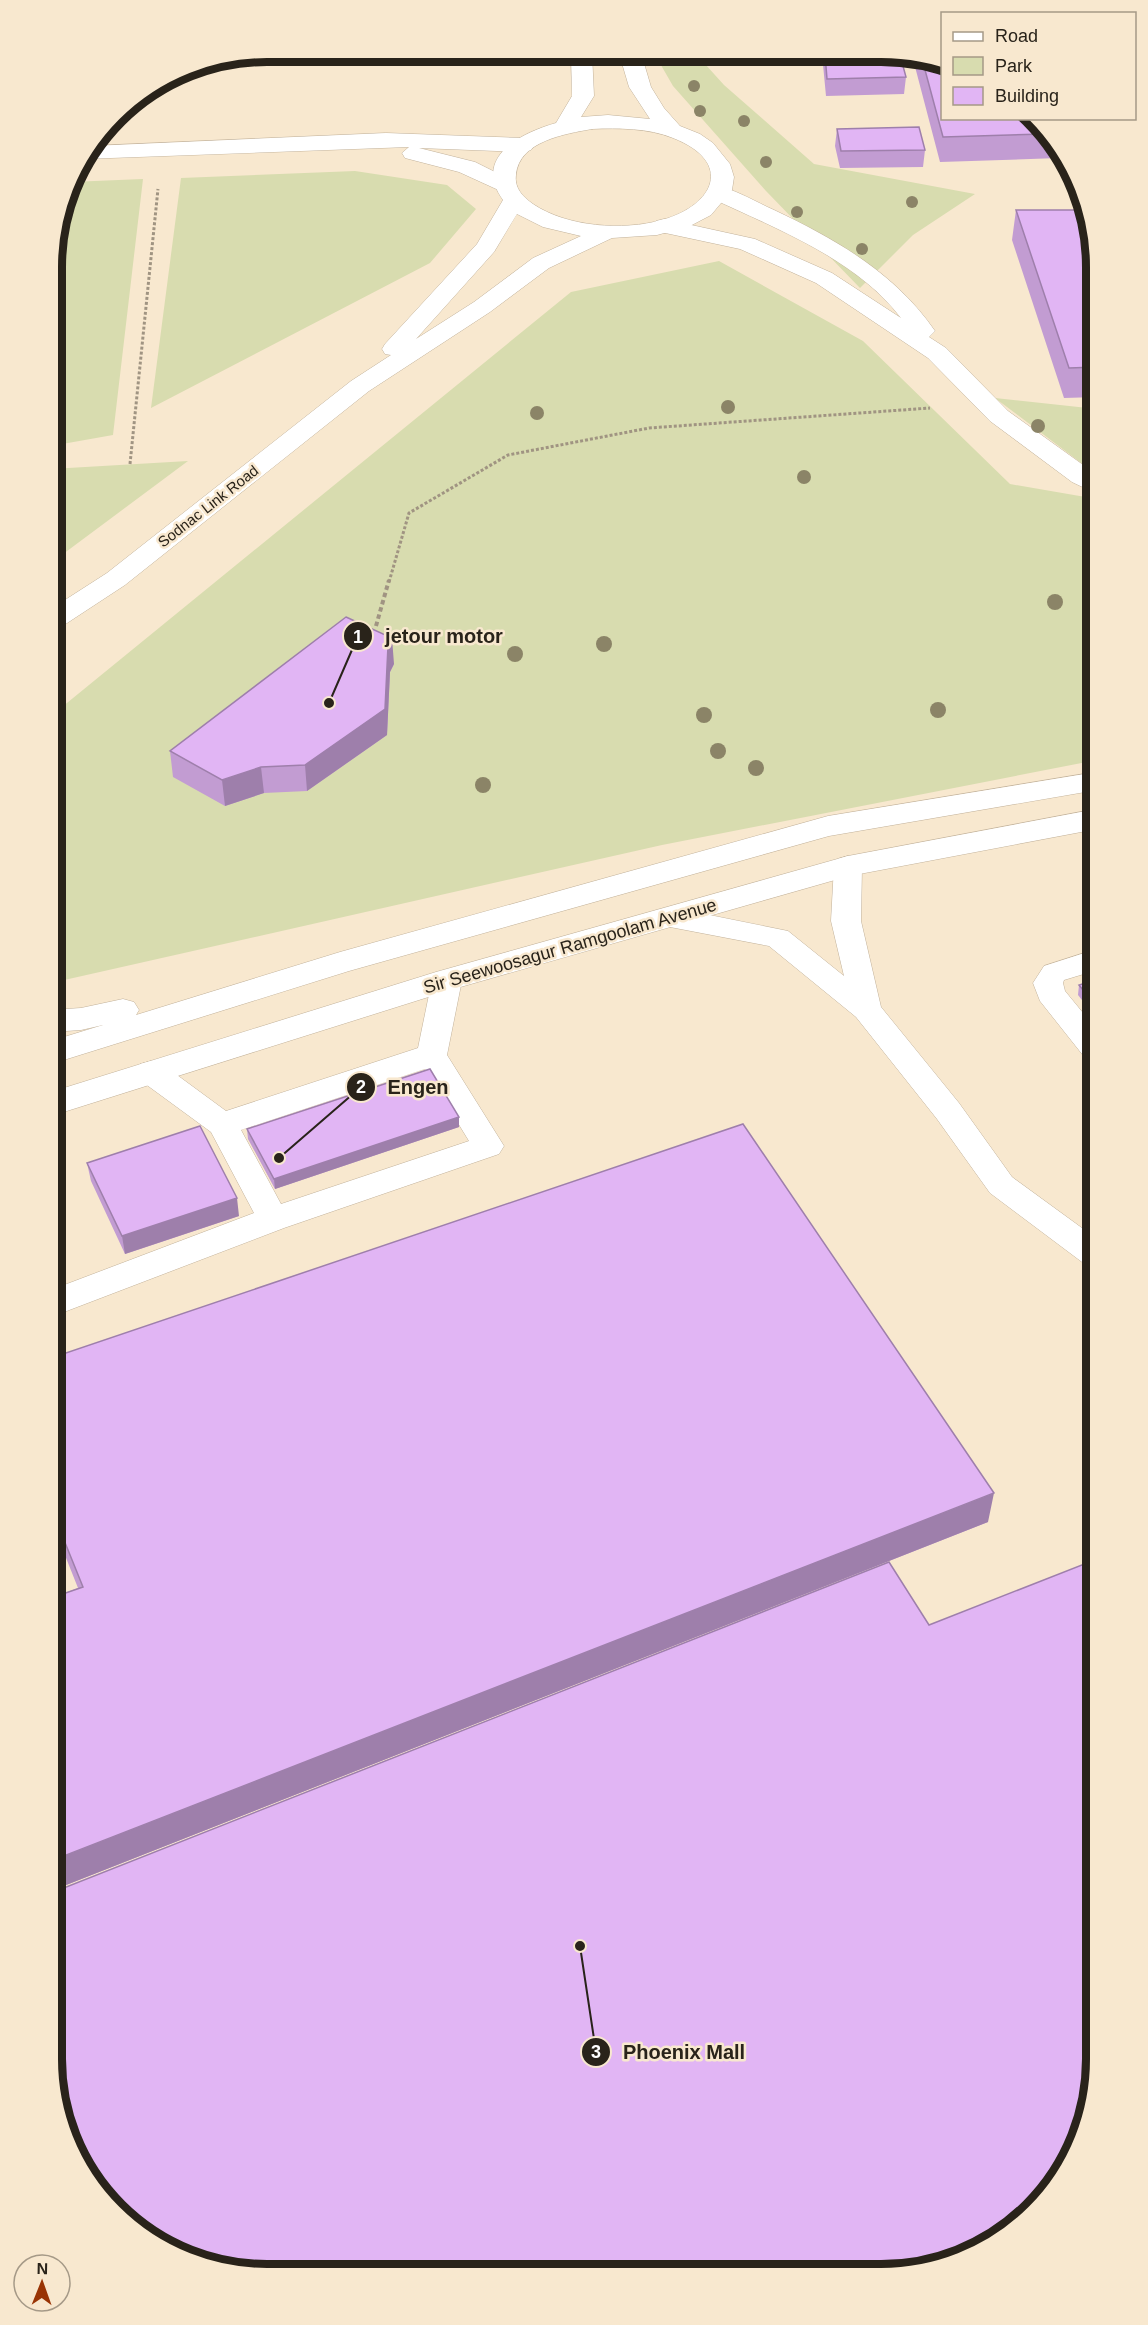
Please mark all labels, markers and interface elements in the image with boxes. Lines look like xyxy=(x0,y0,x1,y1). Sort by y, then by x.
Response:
legend xyxy=(941,12,1136,120)
text: Road xyxy=(995,26,1038,46)
text: Park xyxy=(995,56,1033,76)
text: Building xyxy=(995,86,1059,106)
street label: Sodnac Link Road xyxy=(154,462,262,550)
callout: jetour motor xyxy=(343,617,515,655)
text: jetour motor xyxy=(384,625,503,647)
text: 1 xyxy=(353,627,363,647)
street label: Sir Seewoosagur Ramgoolam Avenue xyxy=(421,895,719,997)
callout: Engen xyxy=(346,1068,461,1106)
text: Engen xyxy=(387,1076,449,1098)
text: 2 xyxy=(356,1077,366,1097)
callout: Phoenix Mall xyxy=(581,2033,757,2071)
text: Phoenix Mall xyxy=(623,2041,745,2063)
text: 3 xyxy=(591,2042,601,2062)
north arrow xyxy=(12,2253,72,2313)
text: N xyxy=(36,2260,48,2277)

